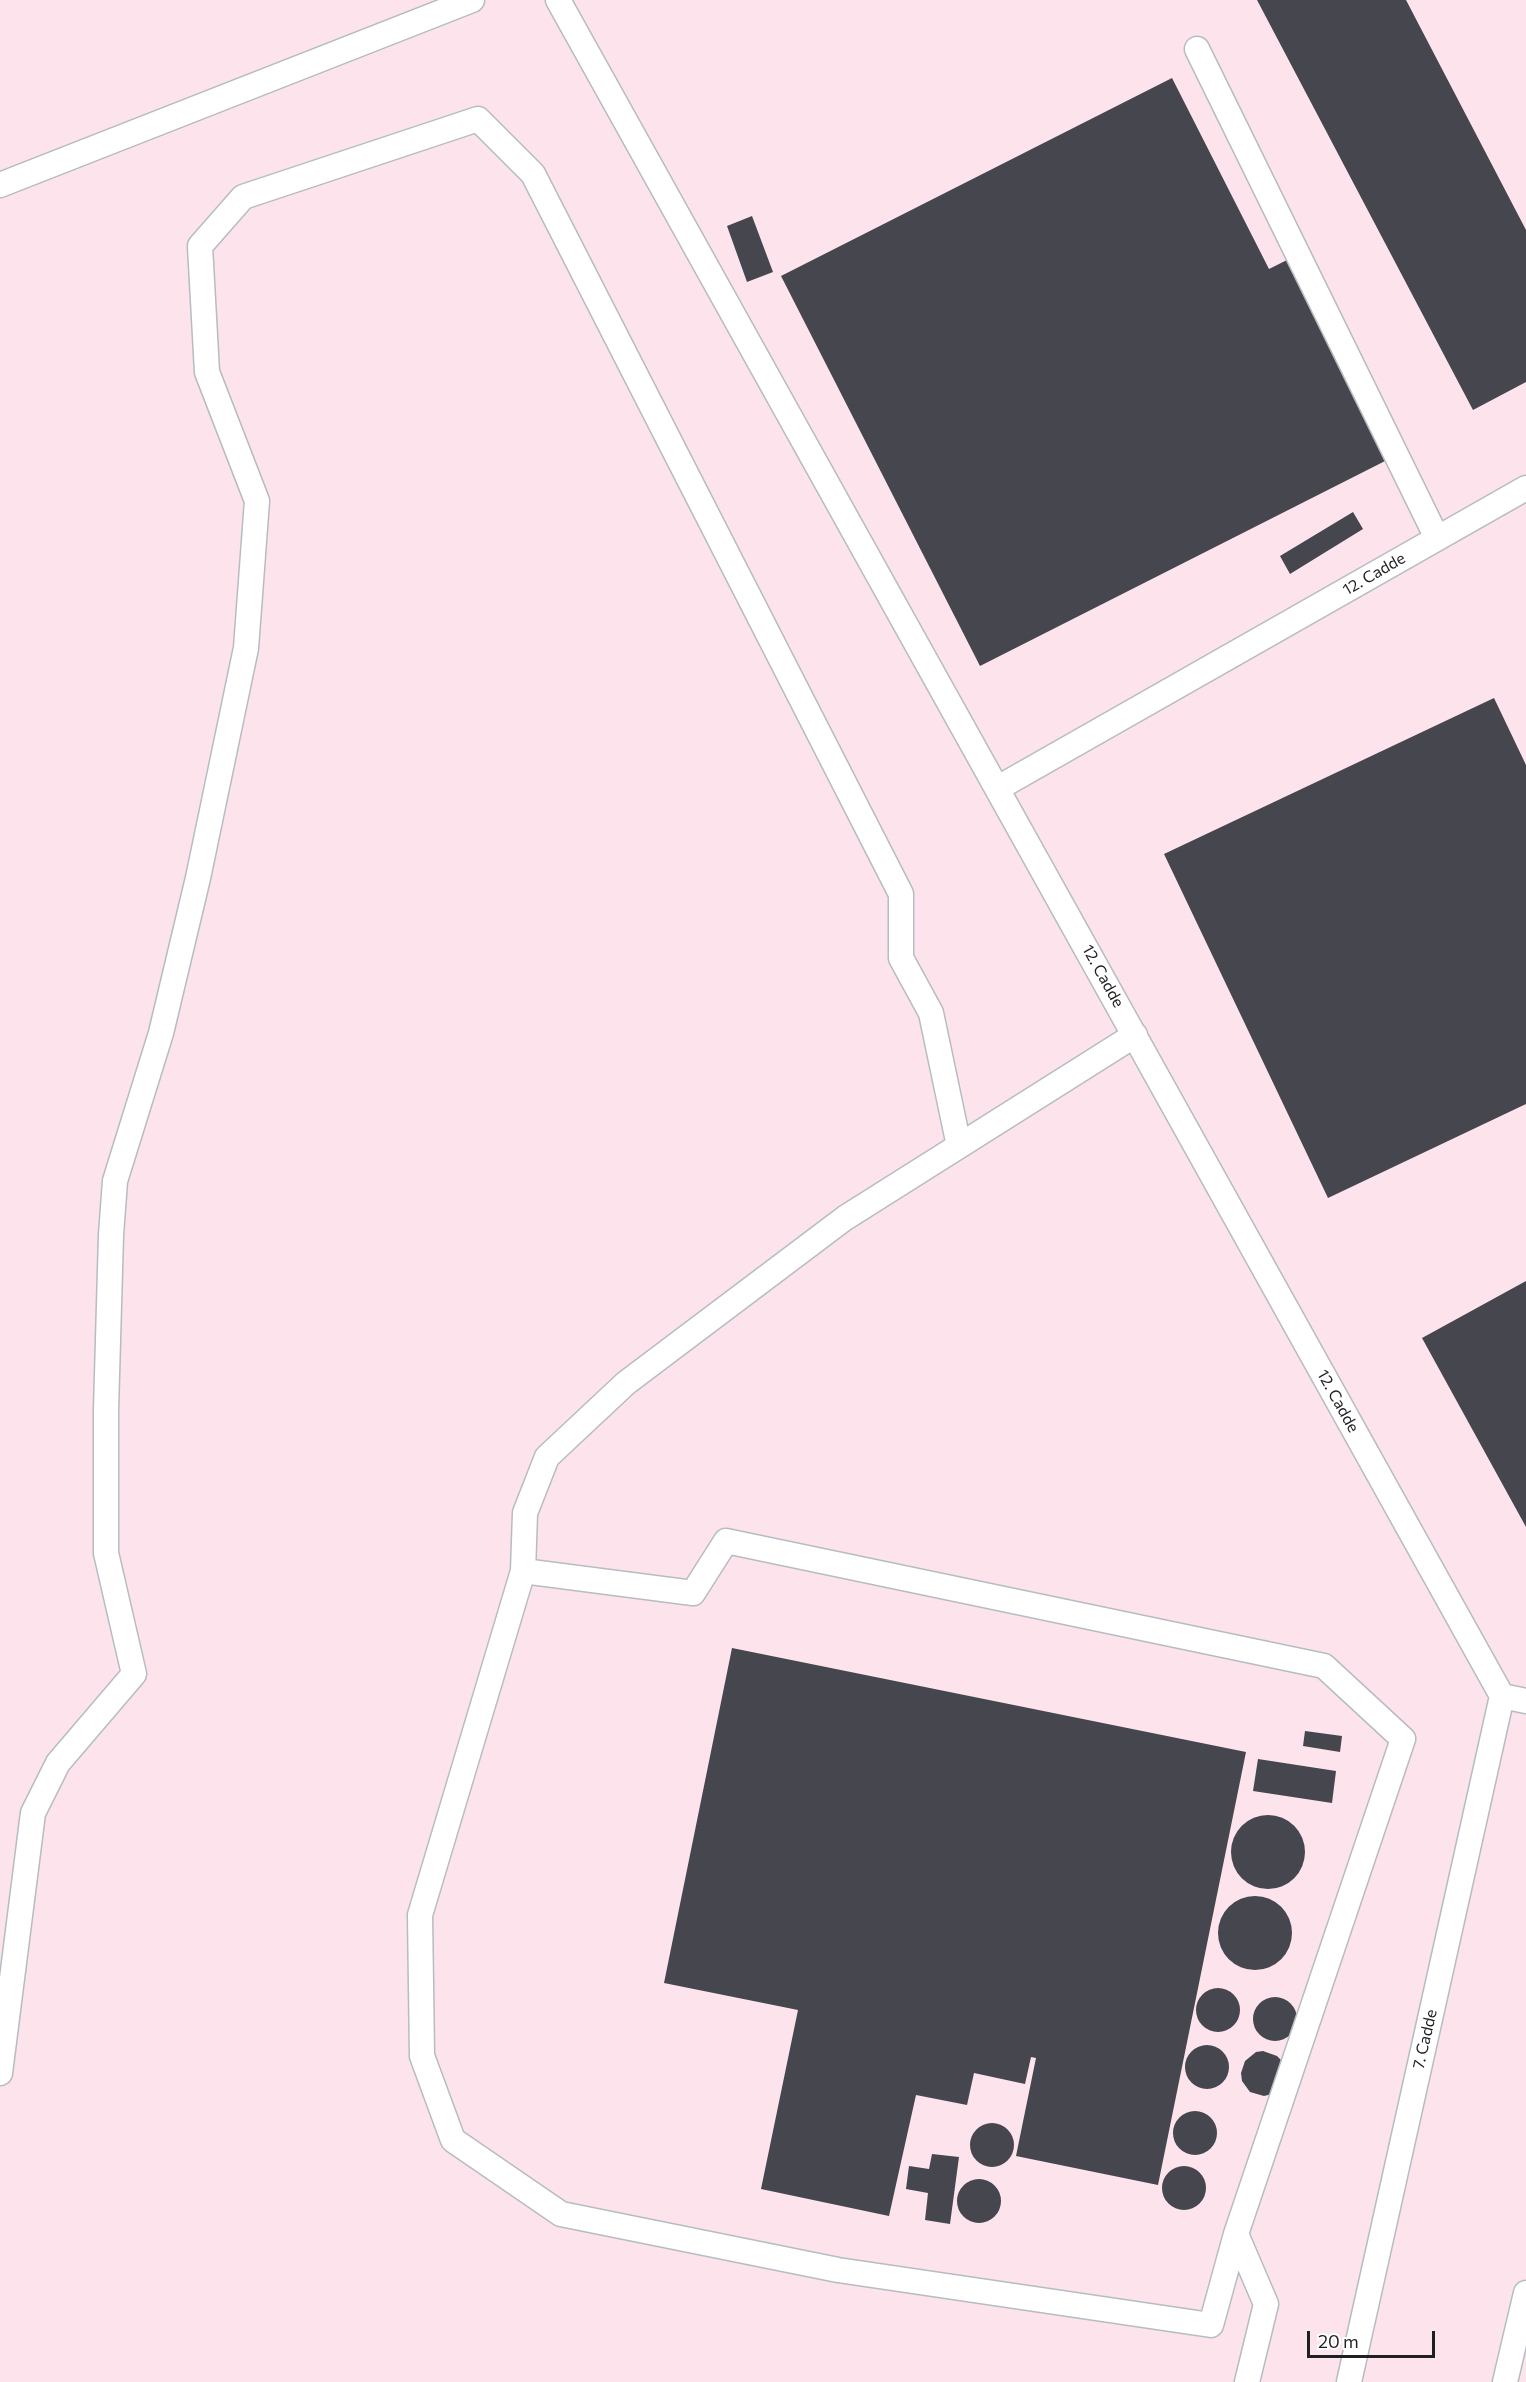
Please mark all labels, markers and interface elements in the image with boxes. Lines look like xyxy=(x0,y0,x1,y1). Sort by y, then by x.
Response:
street label: 12. Cadde xyxy=(1339,548,1409,600)
street label: 12. Cadde xyxy=(1078,941,1128,1011)
street label: 12. Cadde xyxy=(1313,1366,1363,1436)
street label: 7. Cadde xyxy=(1409,2007,1441,2071)
scale bar xyxy=(1310,2319,1438,2357)
text: 20 m xyxy=(1318,2330,1359,2352)

